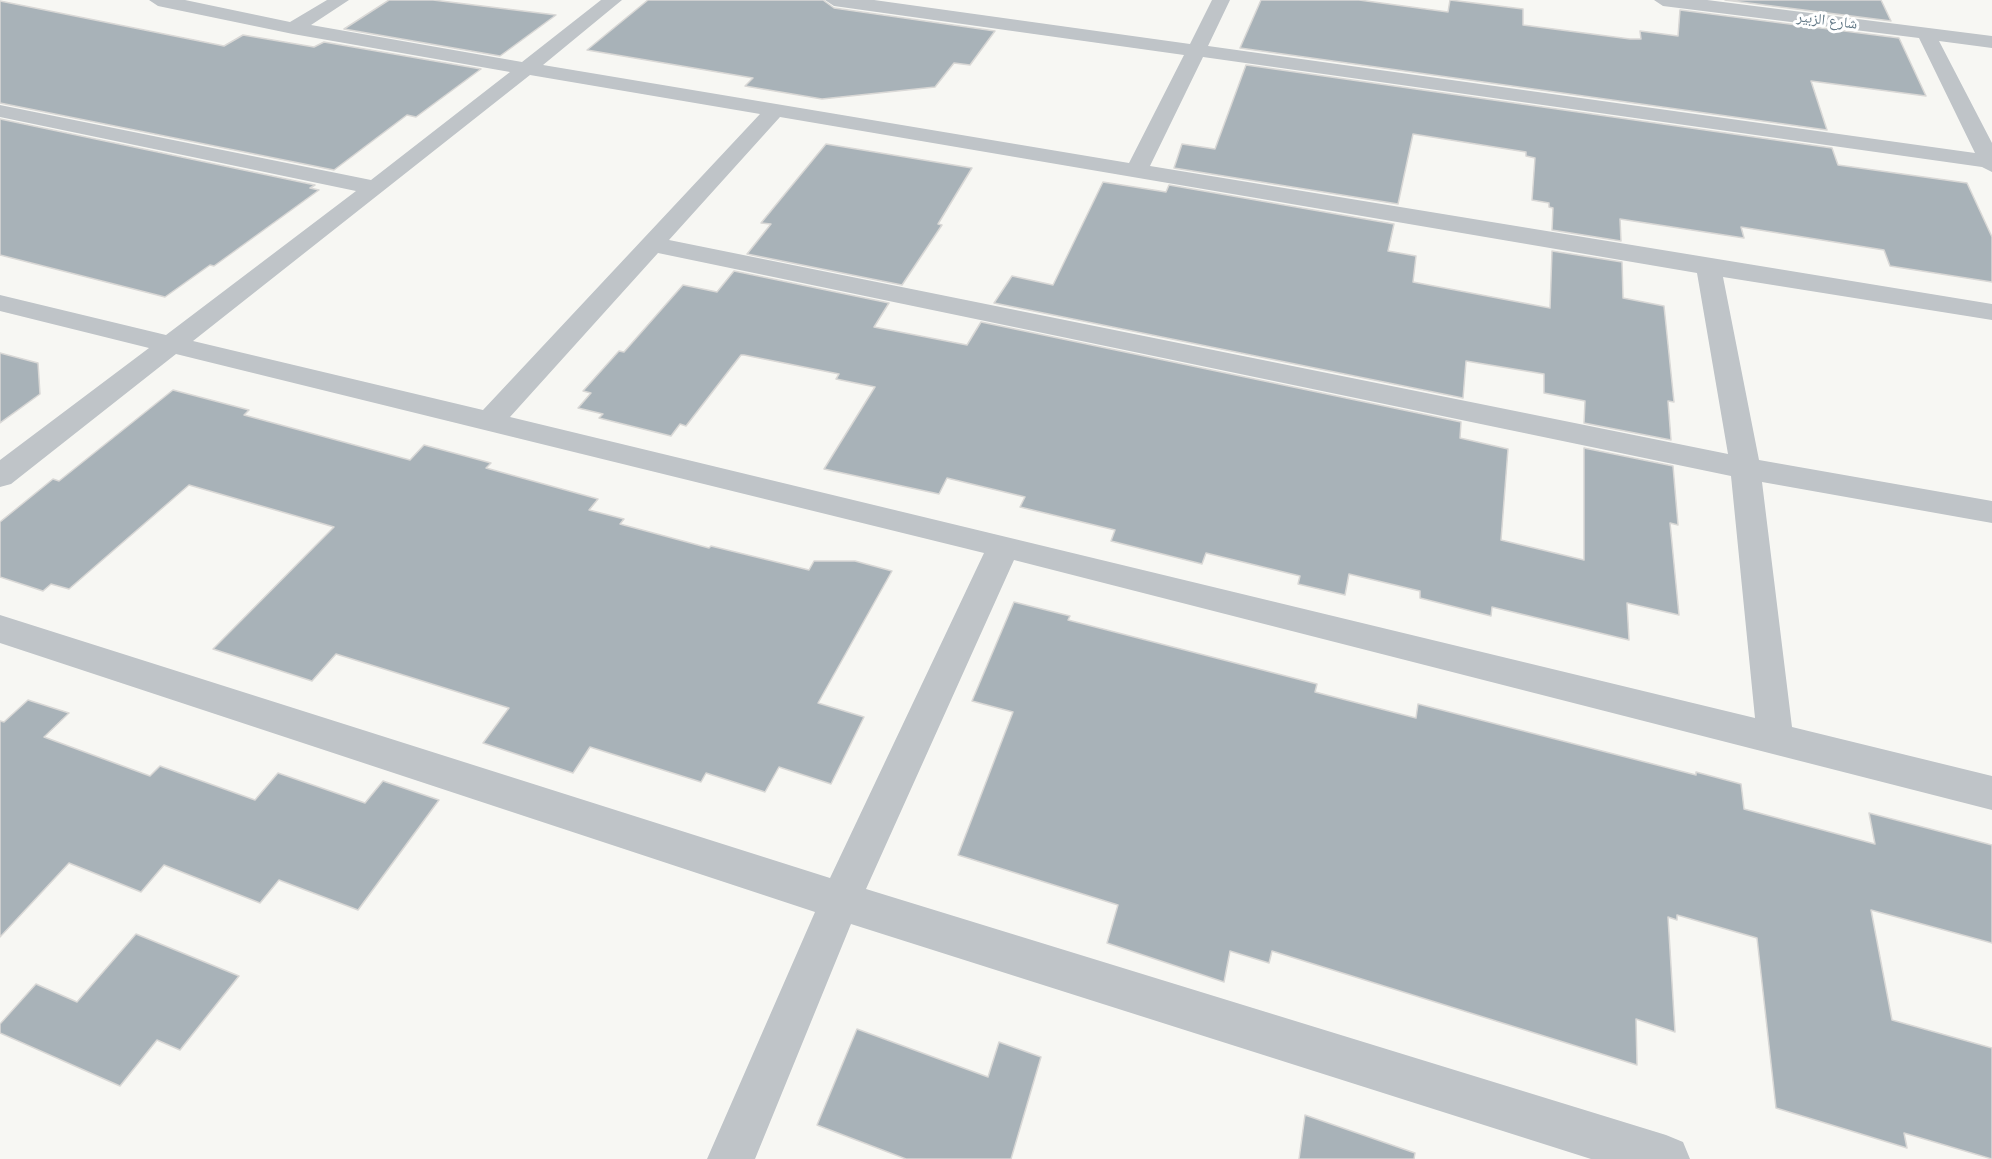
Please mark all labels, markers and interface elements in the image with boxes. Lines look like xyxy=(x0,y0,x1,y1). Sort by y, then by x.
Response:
street label: شارع الزبير xyxy=(1796,8,1858,34)

